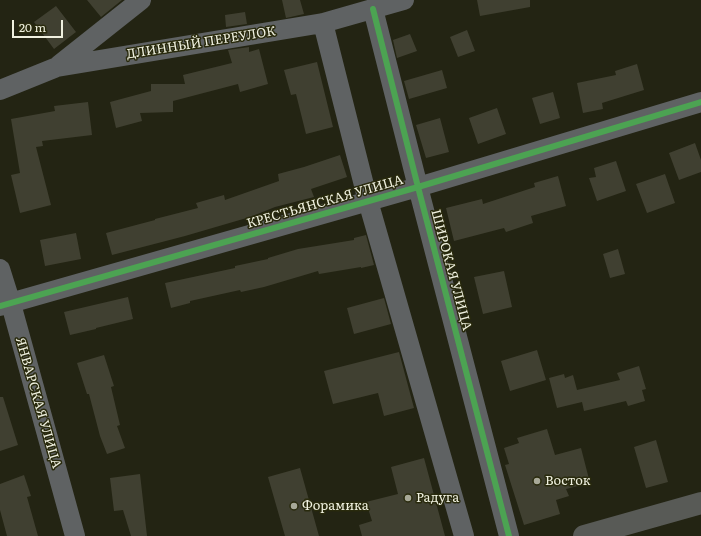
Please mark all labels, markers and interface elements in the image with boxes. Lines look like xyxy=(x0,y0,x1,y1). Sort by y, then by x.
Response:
scale bar xyxy=(14,12,65,38)
text: 20 m xyxy=(19,18,46,36)
street label: ДЛИННЫЙ ПЕРЕУЛОК xyxy=(125,24,277,62)
street label: КРЕСТЬЯНСКАЯ УЛИЦА xyxy=(245,172,405,232)
street label: ШИРОКАЯ УЛИЦА xyxy=(427,208,475,332)
street label: ЯНВАРСКАЯ УЛИЦА xyxy=(12,336,64,470)
place label: Восток xyxy=(545,473,591,489)
marker: Восток xyxy=(532,476,542,486)
place label: Радуга xyxy=(416,490,459,506)
marker: Радуга xyxy=(403,493,413,503)
place label: Форамика xyxy=(302,498,369,514)
marker: Форамика xyxy=(289,501,299,511)

